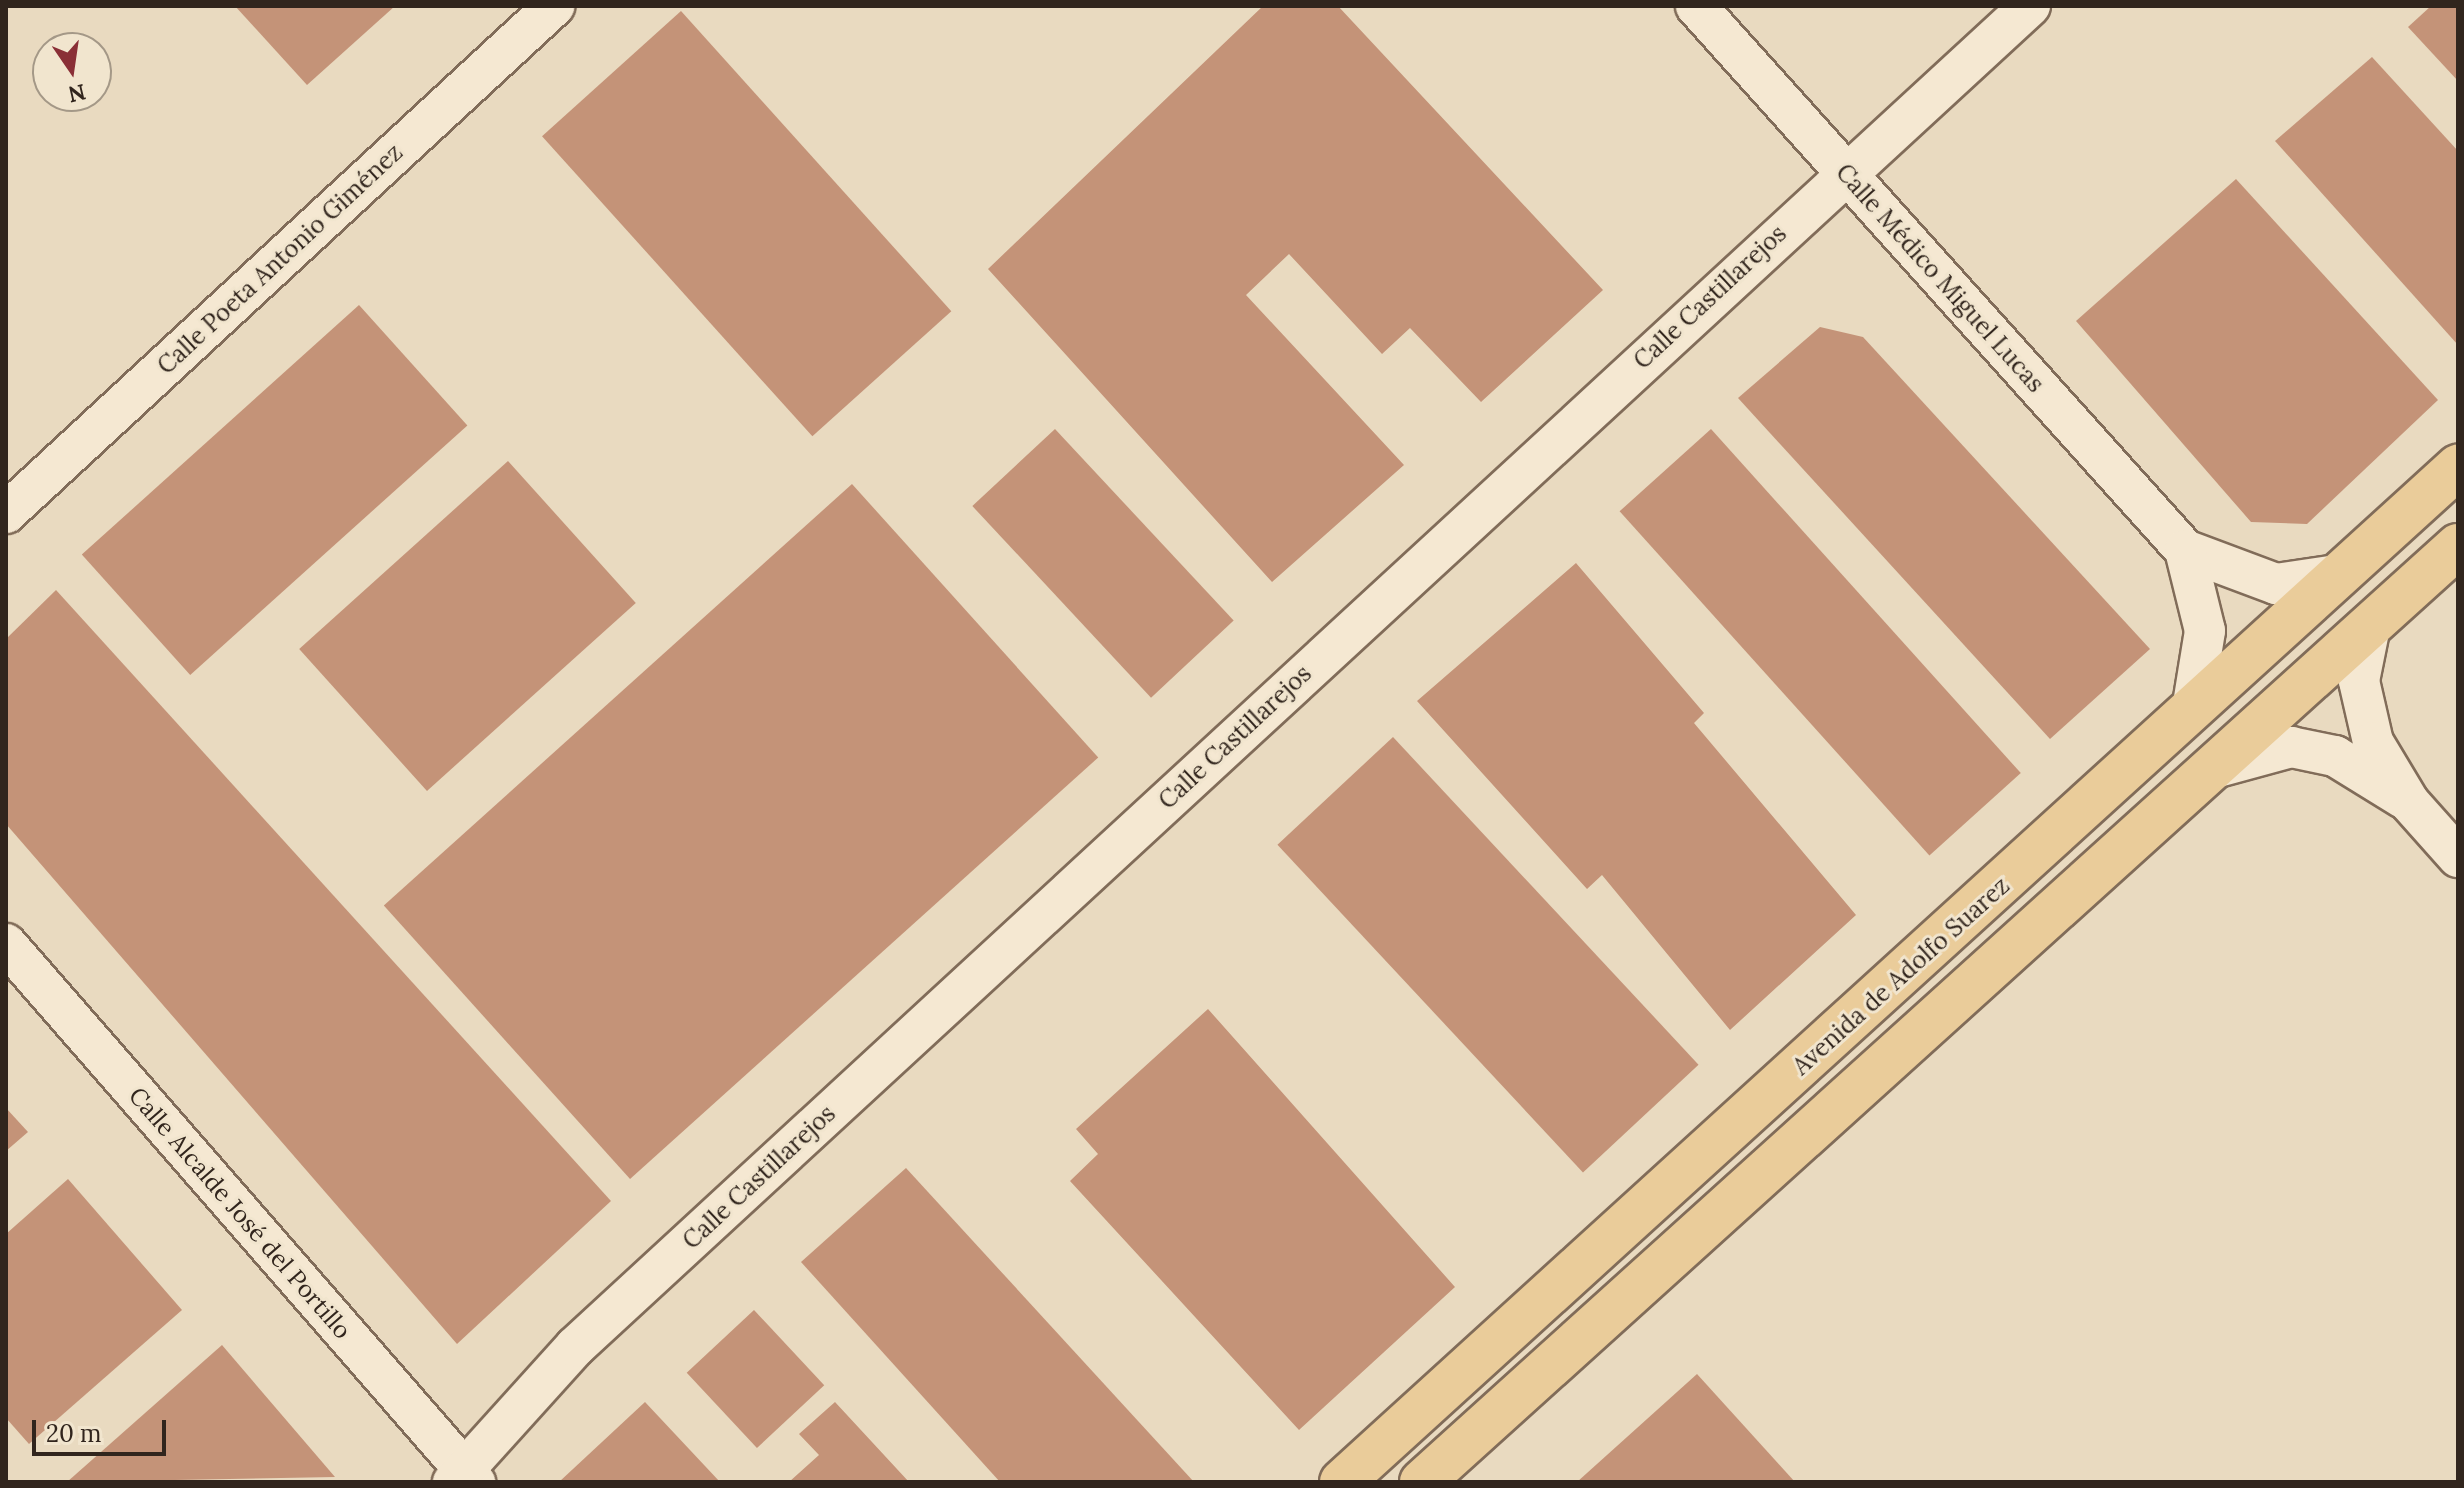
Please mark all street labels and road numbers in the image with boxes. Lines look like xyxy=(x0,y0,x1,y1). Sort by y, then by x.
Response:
street label: Calle Poeta Antonio Giménez xyxy=(152,138,408,380)
street label: Calle Médico Miguel Lucas xyxy=(1830,158,2050,398)
street label: Calle Castillarejos xyxy=(1628,219,1792,375)
street label: Calle Castillarejos xyxy=(1153,659,1317,815)
street label: Avenida de Adolfo Suarez xyxy=(1787,871,2015,1081)
street label: Calle Alcalde José del Portillo xyxy=(123,1081,357,1345)
street label: Calle Castillarejos xyxy=(677,1099,841,1255)

